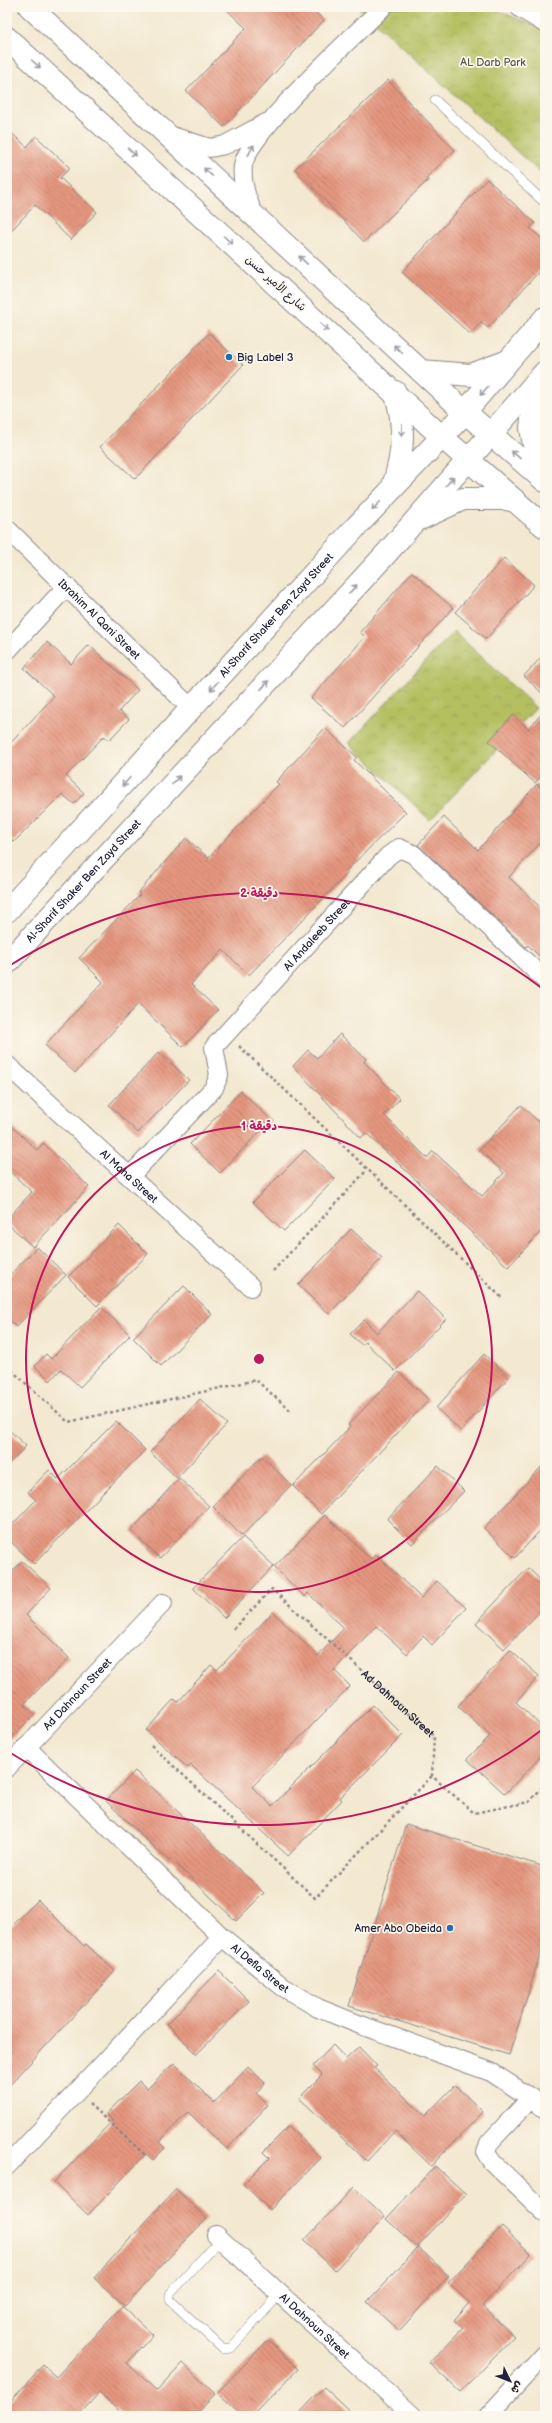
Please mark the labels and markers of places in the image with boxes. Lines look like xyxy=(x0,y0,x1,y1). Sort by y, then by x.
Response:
place label: Big Label 3 xyxy=(237,351,294,364)
marker: Big Label 3 xyxy=(224,352,234,362)
centre of rings xyxy=(252,1352,266,1366)
place label: Amer Abo Obeida xyxy=(354,1922,442,1935)
marker: Amer Abo Obeida xyxy=(445,1923,455,1933)

